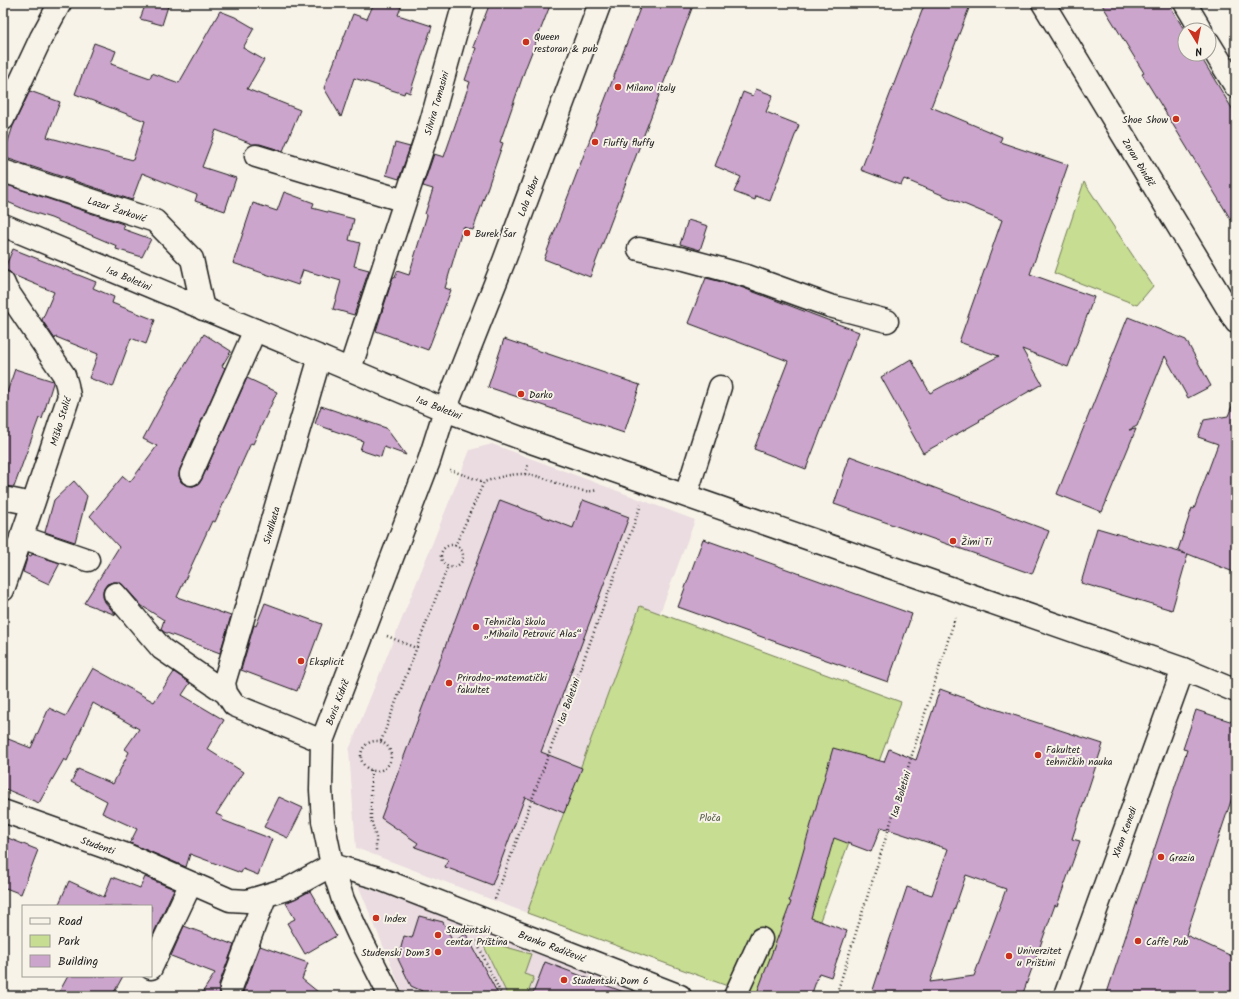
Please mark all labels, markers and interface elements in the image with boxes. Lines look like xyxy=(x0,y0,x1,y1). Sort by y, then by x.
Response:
north arrow xyxy=(1177,22,1217,62)
place label: Queen restoran & pub xyxy=(534,29,598,57)
marker: Queen restoran & pub xyxy=(521,37,531,47)
text: N xyxy=(1194,41,1204,60)
street label: Silvira Tomasini xyxy=(420,69,454,137)
place label: Milano italy xyxy=(626,80,676,96)
marker: Milano italy xyxy=(613,82,623,92)
place label: Shoe Show xyxy=(1122,112,1168,128)
marker: Shoe Show xyxy=(1171,114,1181,124)
place label: Fluffy fluffy xyxy=(603,135,654,151)
street label: Zoran Đinđič xyxy=(1117,135,1159,190)
marker: Fluffy fluffy xyxy=(590,137,600,147)
street label: Lola Ribar xyxy=(514,173,544,219)
street label: Lazar Žarković xyxy=(85,193,149,227)
place label: Burek Šar xyxy=(475,226,517,242)
marker: Burek Šar xyxy=(462,228,472,238)
street label: Isa Boletini xyxy=(103,262,154,296)
place label: Darko xyxy=(529,387,553,403)
marker: Darko xyxy=(516,389,526,399)
street label: Isa Boletini xyxy=(413,392,464,425)
street label: Miško Stolić xyxy=(46,394,76,448)
street label: Sindikata xyxy=(259,504,285,546)
place label: Žimi Ti xyxy=(961,534,992,550)
marker: Žimi Ti xyxy=(948,536,958,546)
place label: Tehnička škola „Mihailo Petrović Alas“ xyxy=(484,614,582,642)
marker: Tehnička škola „Mihailo Petrović Alas“ xyxy=(471,622,481,632)
place label: Eksplicit xyxy=(309,654,344,670)
marker: Eksplicit xyxy=(296,656,306,666)
place label: Prirodno-matematički fakultet xyxy=(457,670,547,698)
street label: Boris Kidrič xyxy=(322,676,354,728)
street label: Isa Boletini xyxy=(553,676,585,727)
marker: Prirodno-matematički fakultet xyxy=(444,678,454,688)
place label: Fakultet tehničkih nauka xyxy=(1046,742,1113,770)
marker: Fakultet tehničkih nauka xyxy=(1033,750,1043,760)
street label: Isa Boletini xyxy=(886,768,916,820)
street label: Xhon Kenedi xyxy=(1108,804,1142,860)
park label: Ploča xyxy=(699,810,721,826)
street label: Studenti xyxy=(78,833,117,859)
place label: Grazia xyxy=(1169,850,1195,866)
marker: Grazia xyxy=(1156,852,1166,862)
legend xyxy=(22,905,152,977)
place label: Index xyxy=(384,911,407,927)
text: Road xyxy=(58,912,83,931)
marker: Index xyxy=(371,913,381,923)
place label: Studentski centar Priština xyxy=(446,922,508,950)
street label: Branko Radičević xyxy=(516,927,588,967)
marker: Studentski centar Priština xyxy=(433,930,443,940)
text: Park xyxy=(58,932,80,951)
place label: Caffe Pub xyxy=(1146,934,1189,950)
marker: Caffe Pub xyxy=(1133,936,1143,946)
place label: Univerzitet u Prištini xyxy=(1017,943,1062,971)
place label: Studenski Dom3 xyxy=(361,945,430,961)
marker: Studenski Dom3 xyxy=(433,947,443,957)
marker: Univerzitet u Prištini xyxy=(1004,951,1014,961)
text: Building xyxy=(58,952,98,971)
place label: Studentski Dom 6 xyxy=(572,973,649,989)
marker: Studentski Dom 6 xyxy=(559,975,569,985)

